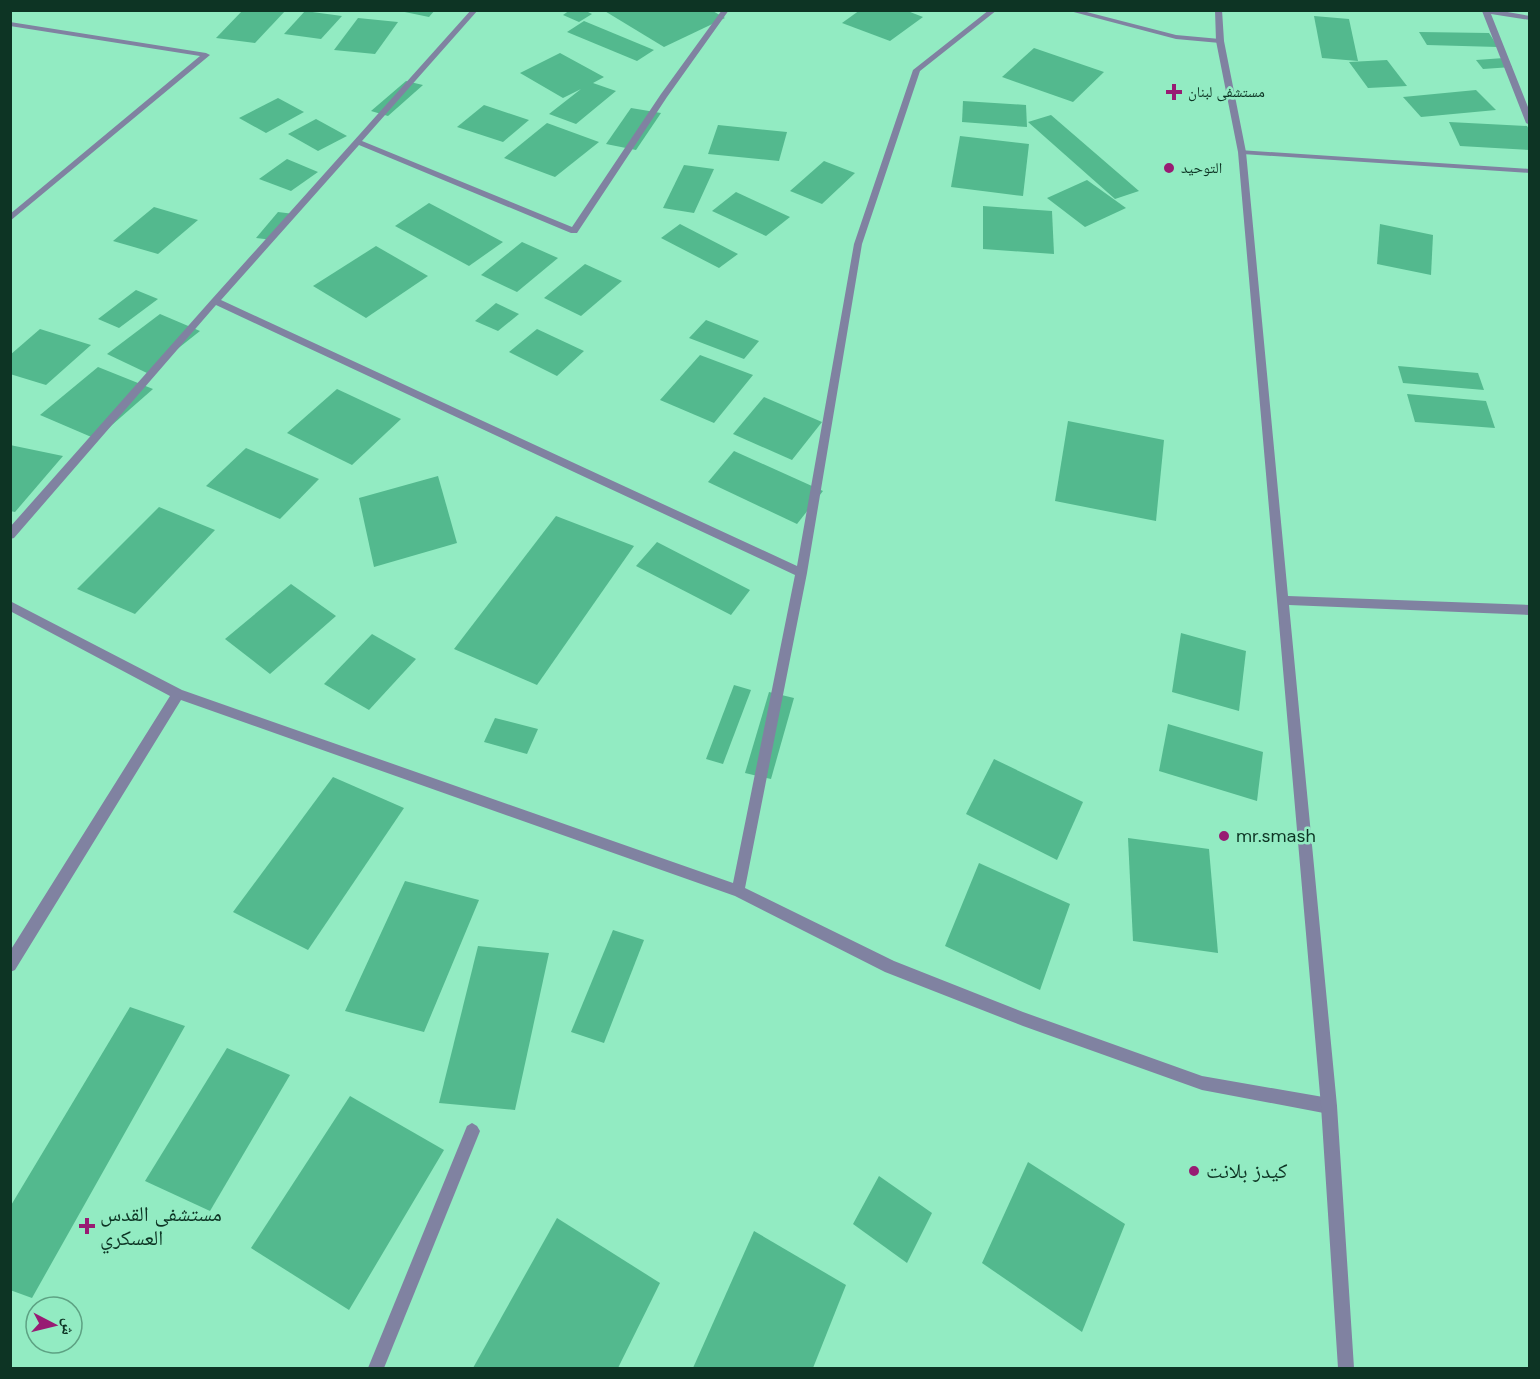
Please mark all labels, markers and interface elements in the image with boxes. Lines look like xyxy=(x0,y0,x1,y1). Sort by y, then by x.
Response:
place label: مستشفى لبنان xyxy=(1188,82,1265,102)
marker: مستشفى لبنان xyxy=(1165,83,1183,101)
place label: التوحيد xyxy=(1181,158,1222,178)
marker: التوحيد xyxy=(1162,161,1176,175)
place label: mr.smash xyxy=(1236,824,1316,848)
marker: mr.smash xyxy=(1217,829,1231,843)
place label: كيدز بلانت xyxy=(1206,1157,1288,1185)
marker: كيدز بلانت xyxy=(1187,1164,1201,1178)
place label: مستشفى القدس العسكري xyxy=(100,1200,222,1254)
marker: مستشفى القدس العسكري xyxy=(78,1217,96,1235)
north arrow xyxy=(24,1295,84,1355)
text: ش xyxy=(57,1317,80,1336)

